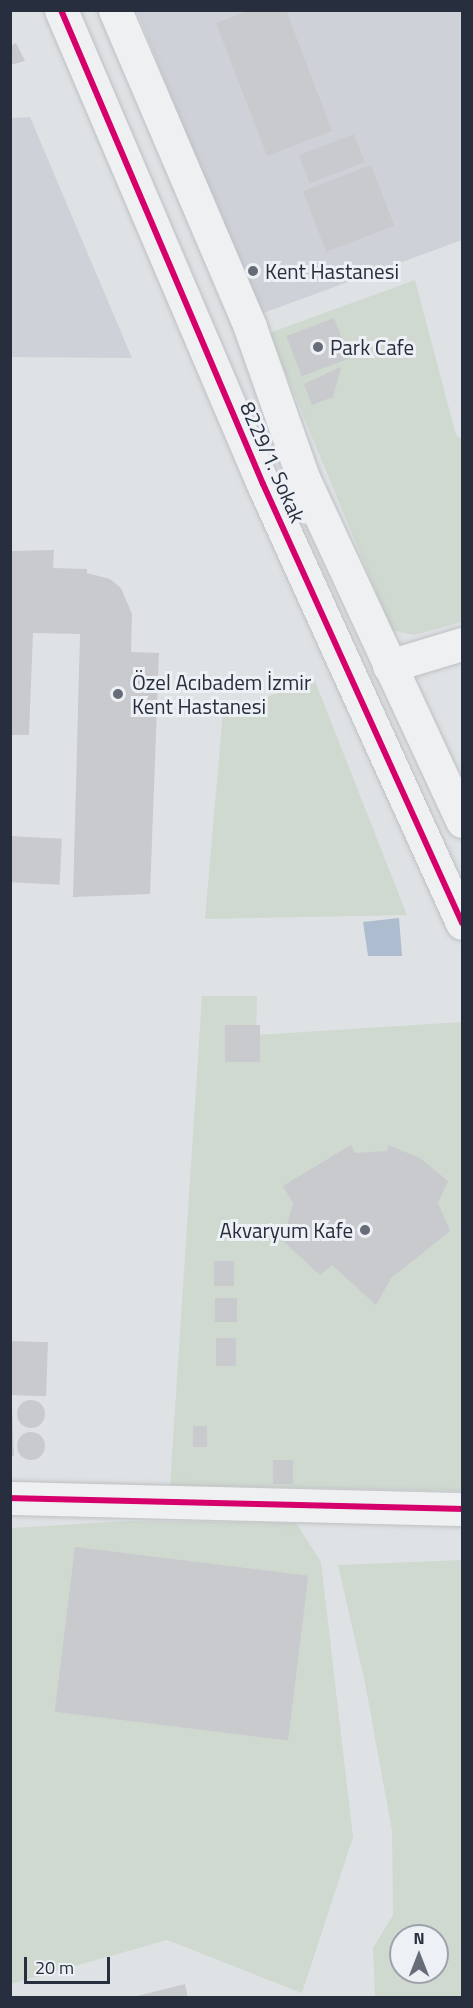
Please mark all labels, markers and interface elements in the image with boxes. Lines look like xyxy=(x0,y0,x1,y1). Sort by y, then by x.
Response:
place label: Kent Hastanesi xyxy=(265,258,399,284)
marker: Kent Hastanesi xyxy=(246,264,260,278)
place label: Park Cafe xyxy=(330,334,414,360)
marker: Park Cafe xyxy=(311,340,325,354)
street label: 8229/1. Sokak xyxy=(235,398,311,526)
place label: Özel Acıbadem İzmir Kent Hastanesi xyxy=(132,669,311,719)
marker: Özel Acıbadem İzmir Kent Hastanesi xyxy=(109,685,127,703)
place label: Akvaryum Kafe xyxy=(219,1217,353,1243)
marker: Akvaryum Kafe xyxy=(358,1223,372,1237)
north arrow xyxy=(389,1924,449,1984)
text: N xyxy=(413,1926,425,1950)
scale bar xyxy=(27,1945,112,1983)
text: 20 m xyxy=(35,1954,74,1981)

